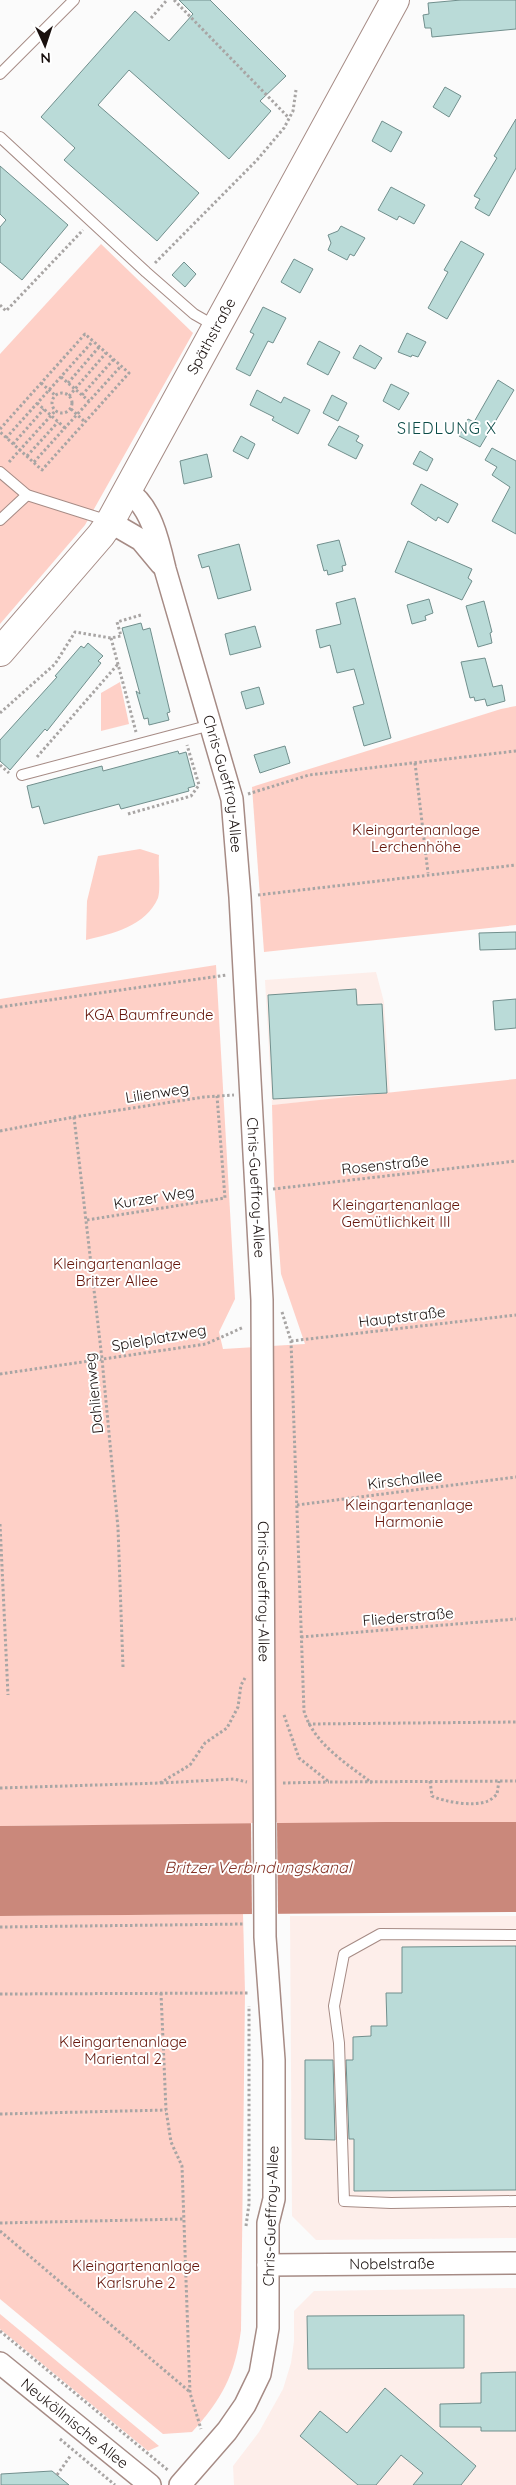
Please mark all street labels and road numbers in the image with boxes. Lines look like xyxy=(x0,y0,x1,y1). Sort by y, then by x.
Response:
street label: Späthstraße xyxy=(182,294,240,378)
street label: Chris-Gueffroy-Allee xyxy=(199,713,246,853)
street label: Lilienweg xyxy=(124,1078,190,1107)
street label: Chris-Gueffroy-Allee xyxy=(243,1117,270,1258)
street label: Rosenstraße xyxy=(340,1150,429,1179)
street label: Kurzer Weg xyxy=(112,1182,196,1213)
street label: Hauptstraße xyxy=(358,1302,446,1331)
street label: Spielplatzweg xyxy=(110,1320,208,1355)
street label: Dahlienweg xyxy=(80,1352,107,1434)
street label: Kirschallee xyxy=(366,1465,443,1494)
street label: Chris-Gueffroy-Allee xyxy=(254,1521,274,1662)
street label: Fliederstraße xyxy=(362,1603,454,1630)
street label: Chris-Gueffroy-Allee xyxy=(259,2145,282,2287)
street label: Nobelstraße xyxy=(349,2254,435,2273)
street label: Neuköllnische Allee xyxy=(17,2374,132,2473)

